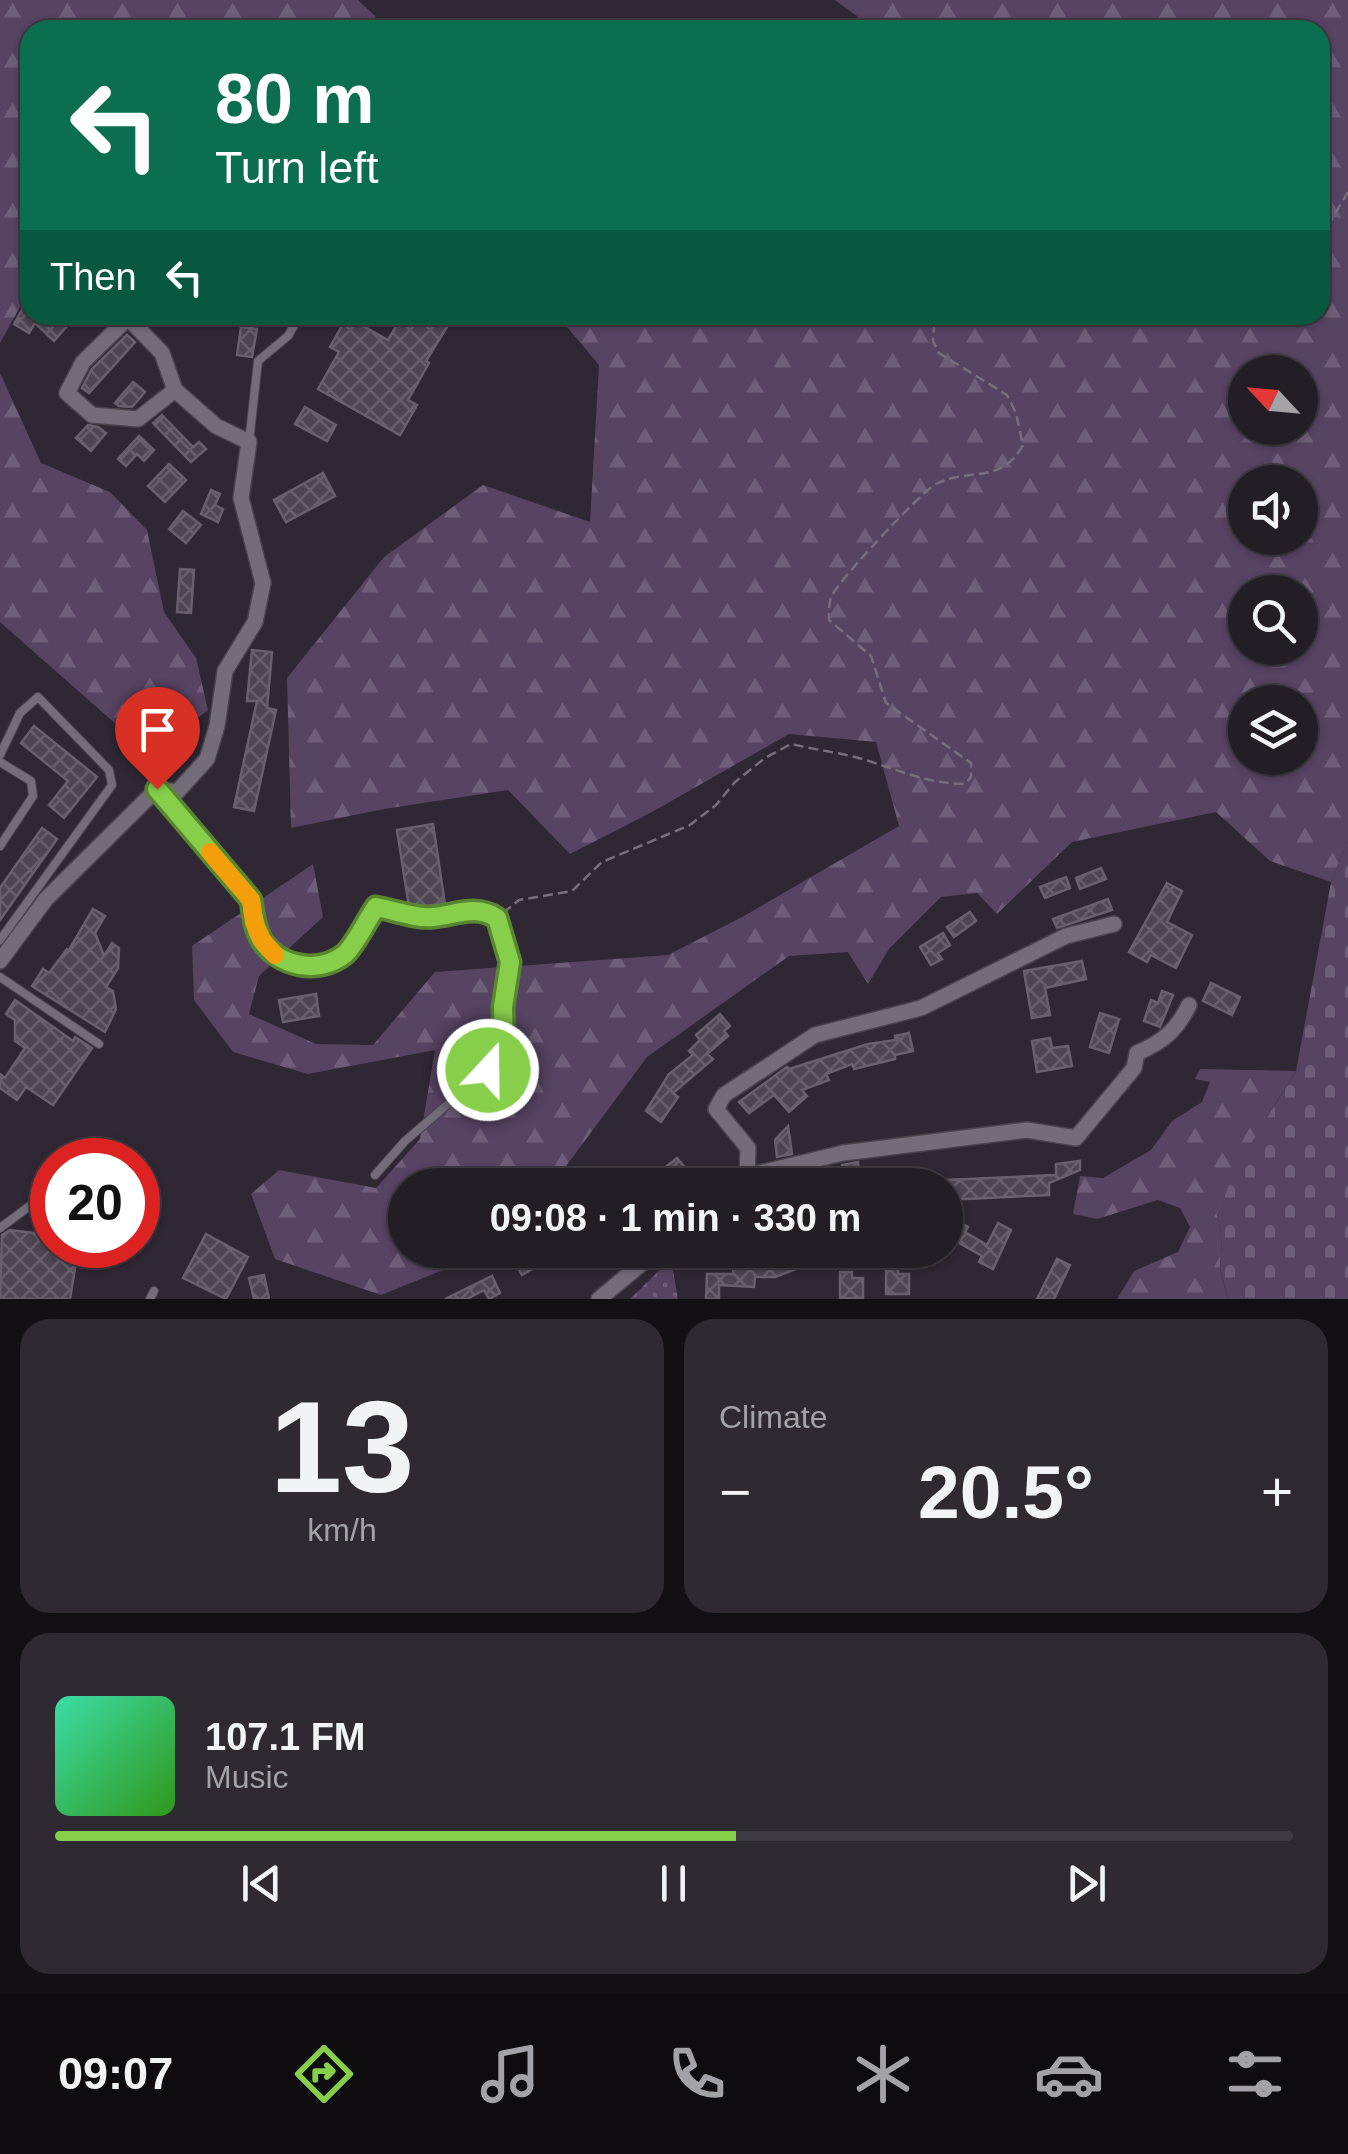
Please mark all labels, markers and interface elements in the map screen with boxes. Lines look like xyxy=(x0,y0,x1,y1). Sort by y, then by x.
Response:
icon: left xyxy=(50,60,180,190)
text: 80 m xyxy=(215,60,375,138)
text: Turn left xyxy=(215,142,378,193)
icon: left xyxy=(157,250,212,305)
text: Then xyxy=(50,256,137,298)
north arrow xyxy=(1228,355,1318,445)
map controls xyxy=(1228,355,1318,775)
button: sound xyxy=(1228,465,1318,555)
button: search xyxy=(1228,575,1318,665)
button: layers xyxy=(1228,685,1318,775)
pin xyxy=(115,687,200,790)
icon: arrive xyxy=(130,702,185,757)
position arrow xyxy=(436,1018,540,1122)
speed limit sign: 20 xyxy=(30,1138,160,1268)
text: 09:08 · 1 min · 330 m xyxy=(490,1197,861,1239)
text: 13 xyxy=(270,1374,414,1520)
text: Climate xyxy=(719,1399,827,1435)
text: 20.5° xyxy=(918,1450,1094,1534)
text: − xyxy=(719,1461,751,1523)
text: + xyxy=(1261,1461,1293,1523)
text: km/h xyxy=(307,1512,377,1548)
text: 107.1 FM xyxy=(205,1716,366,1758)
text: Music xyxy=(205,1759,289,1795)
icon: previous xyxy=(234,1856,289,1911)
icon: pause xyxy=(646,1856,701,1911)
icon: next xyxy=(1059,1856,1114,1911)
icon: directions xyxy=(289,2039,359,2109)
icon: music xyxy=(475,2039,545,2109)
icon: phone xyxy=(662,2039,732,2109)
icon: climate xyxy=(848,2039,918,2109)
icon: car xyxy=(1034,2039,1104,2109)
icon: filters xyxy=(1220,2039,1290,2109)
text: 09:07 xyxy=(58,2048,173,2099)

